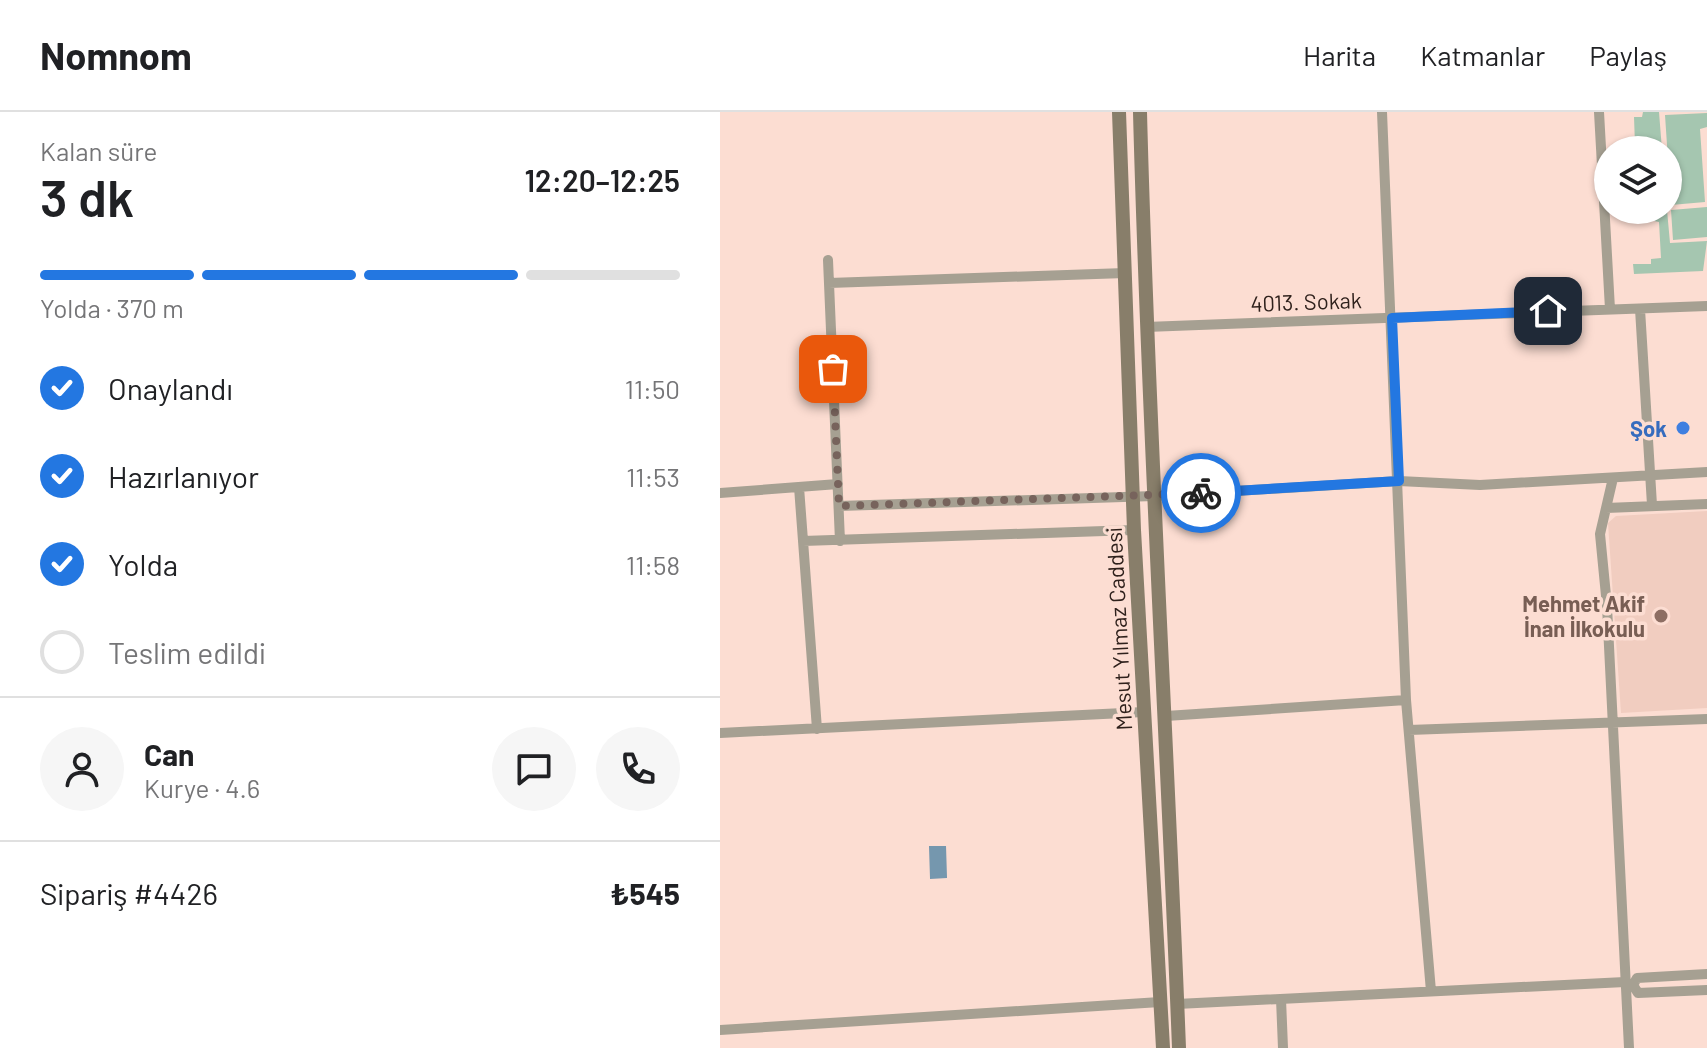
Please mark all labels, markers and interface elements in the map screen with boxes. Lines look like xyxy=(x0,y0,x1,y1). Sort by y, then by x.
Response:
text: Nomnom xyxy=(40,32,192,78)
text: Harita xyxy=(1303,38,1376,72)
text: Katmanlar xyxy=(1420,38,1545,72)
text: Paylaş xyxy=(1589,38,1667,72)
text: Kalan süre xyxy=(40,135,157,166)
map controls xyxy=(1594,136,1682,224)
button: layers xyxy=(1594,136,1682,224)
text: 12:20–12:25 xyxy=(524,162,680,198)
text: 3 dk xyxy=(40,165,134,227)
pin xyxy=(1514,277,1582,345)
street label: 4013. Sokak xyxy=(1250,286,1362,316)
icon: home xyxy=(1526,289,1570,333)
text: Yolda · 370 m xyxy=(40,292,184,323)
pin xyxy=(799,335,867,403)
icon: bag xyxy=(811,347,855,391)
icon: check xyxy=(40,366,84,410)
text: Onaylandı xyxy=(108,370,233,406)
text: 11:50 xyxy=(625,373,680,404)
place label: Şok xyxy=(1630,415,1667,441)
marker: Şok xyxy=(1674,419,1692,437)
courier xyxy=(1161,453,1241,533)
icon: check xyxy=(40,454,84,498)
text: Hazırlanıyor xyxy=(108,458,259,494)
text: 11:53 xyxy=(626,461,680,492)
icon: bike xyxy=(1179,471,1223,515)
street label: Mesut Yılmaz Caddesi xyxy=(1100,527,1136,731)
icon: check xyxy=(40,542,84,586)
text: Yolda xyxy=(108,546,178,582)
text: 11:58 xyxy=(626,549,680,580)
place label: Mehmet Akif İnan İlkokulu xyxy=(1522,590,1645,641)
marker: Mehmet Akif İnan İlkokulu xyxy=(1652,607,1670,625)
text: Teslim edildi xyxy=(108,634,266,670)
button: person xyxy=(40,727,124,811)
button: chat xyxy=(492,727,576,811)
button: phone xyxy=(596,727,680,811)
text: Can xyxy=(144,736,194,772)
text: Kurye · 4.6 xyxy=(144,772,260,803)
text: Sipariş #4426 xyxy=(40,875,218,911)
text: ₺545 xyxy=(610,875,680,911)

